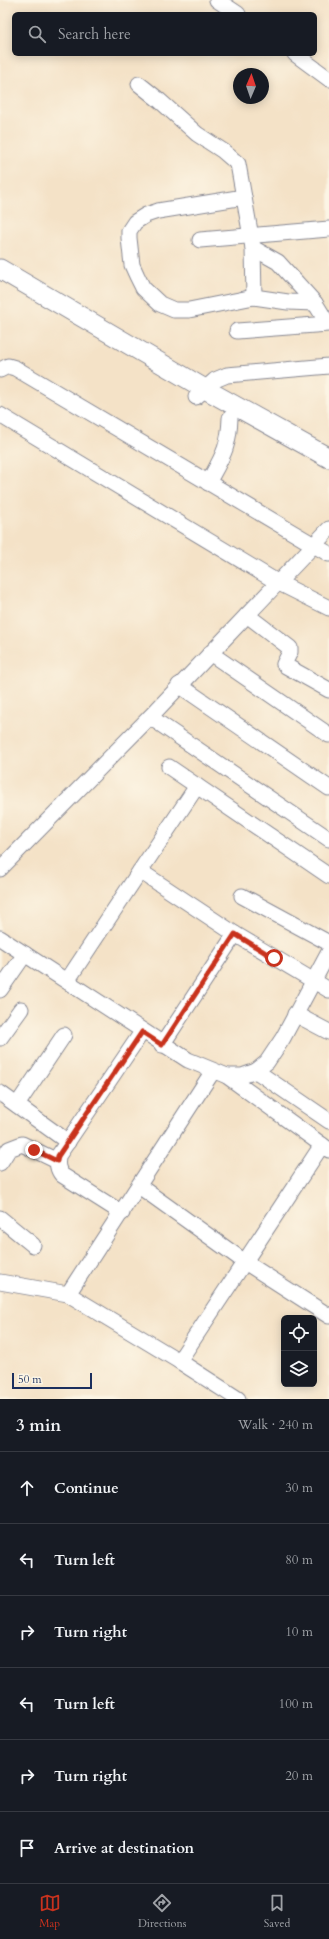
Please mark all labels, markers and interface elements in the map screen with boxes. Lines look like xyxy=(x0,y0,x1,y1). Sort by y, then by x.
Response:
search box xyxy=(12,12,317,56)
icon: search xyxy=(26,23,48,45)
text: Search here xyxy=(58,24,131,44)
north arrow xyxy=(233,68,269,104)
route start xyxy=(265,949,283,967)
route end xyxy=(25,1141,43,1159)
map controls xyxy=(281,1315,317,1387)
button: locate xyxy=(281,1315,317,1351)
button: layers xyxy=(281,1351,317,1387)
scale bar xyxy=(12,1371,92,1390)
text: 50 m xyxy=(18,1372,42,1387)
text: 3 min xyxy=(16,1414,61,1437)
text: Walk · 240 m xyxy=(238,1416,313,1434)
icon: ahead xyxy=(16,1477,38,1499)
text: Continue xyxy=(54,1478,119,1498)
text: 30 m xyxy=(285,1479,313,1497)
icon: left xyxy=(16,1549,38,1571)
text: Turn left xyxy=(54,1550,115,1570)
text: 80 m xyxy=(285,1551,313,1569)
icon: right xyxy=(16,1621,38,1643)
text: Turn right xyxy=(54,1622,127,1642)
text: 10 m xyxy=(285,1623,313,1641)
icon: left xyxy=(16,1693,38,1715)
text: Turn left xyxy=(54,1694,115,1714)
text: 100 m xyxy=(279,1695,313,1713)
icon: right xyxy=(16,1765,38,1787)
text: Turn right xyxy=(54,1766,127,1786)
text: 20 m xyxy=(285,1767,313,1785)
icon: arrive xyxy=(16,1837,38,1859)
text: Arrive at destination xyxy=(54,1838,194,1858)
tab: Map xyxy=(39,1892,61,1931)
tab: Directions xyxy=(138,1892,186,1931)
tab: Saved xyxy=(264,1892,290,1931)

